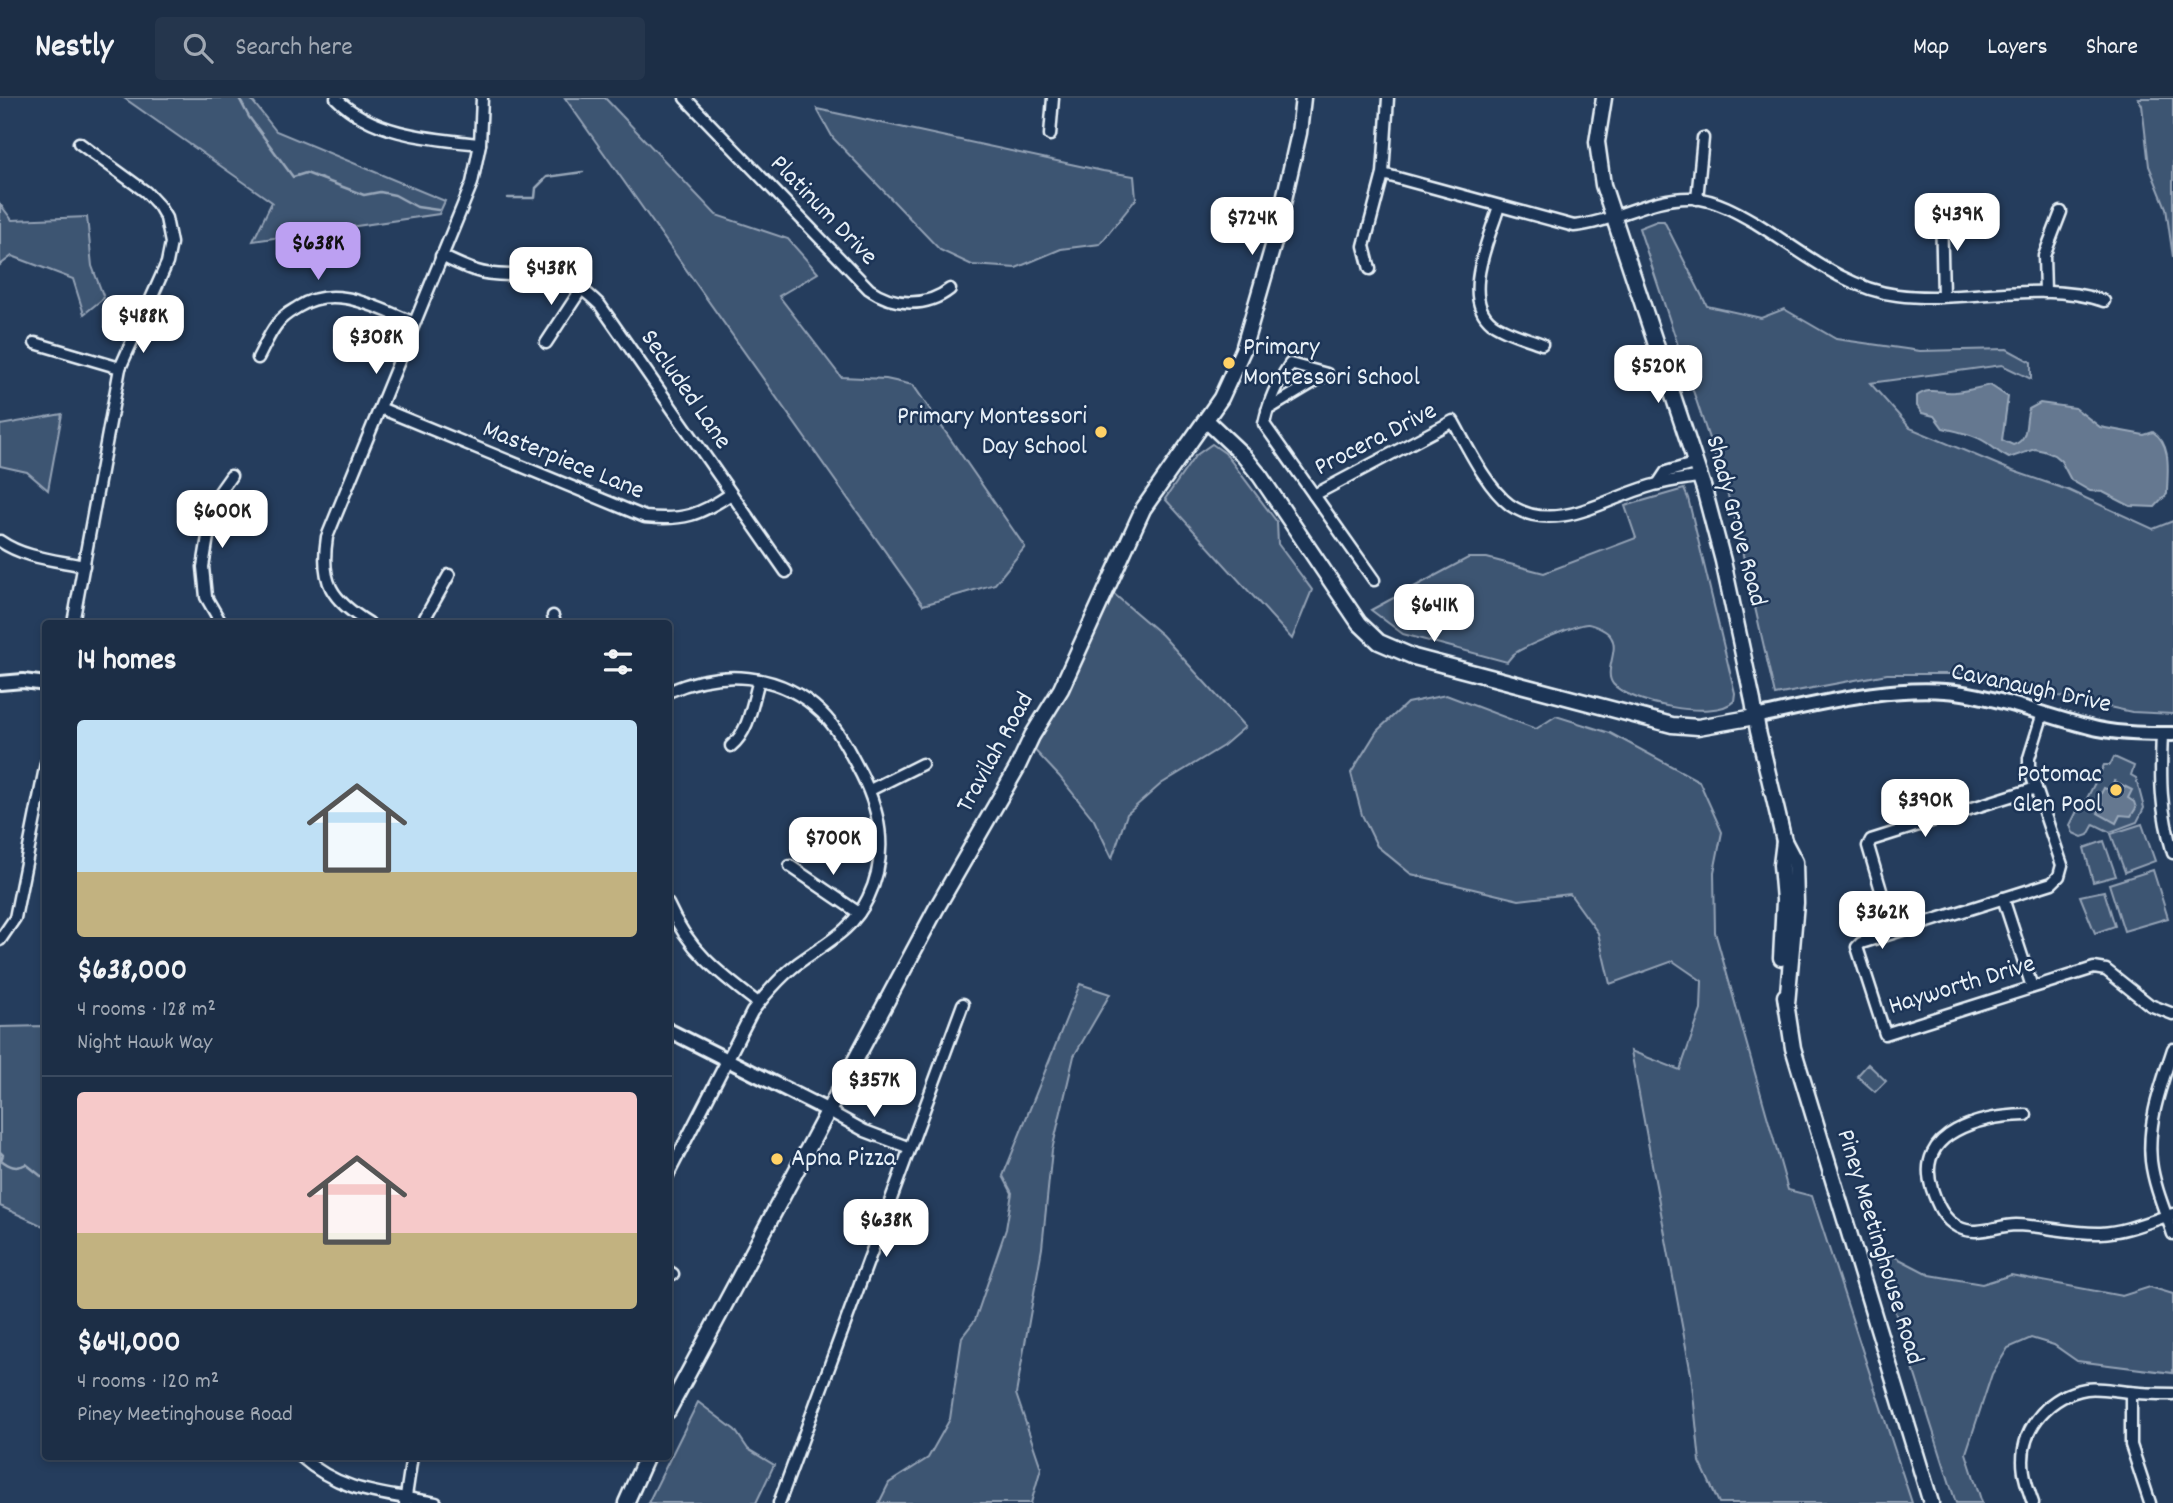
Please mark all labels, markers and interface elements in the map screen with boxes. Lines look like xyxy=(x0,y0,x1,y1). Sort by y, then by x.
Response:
search box xyxy=(155,17,645,80)
text: Nestly xyxy=(35,25,113,72)
icon: search xyxy=(179,29,217,67)
text: Search here xyxy=(235,30,353,67)
text: Map xyxy=(1913,31,1949,65)
text: Layers xyxy=(1987,31,2048,65)
text: Share xyxy=(2086,31,2138,65)
street label: Platinum Drive xyxy=(760,147,886,275)
pin: $439K xyxy=(1908,194,2006,253)
pin: $724K xyxy=(1203,198,1301,257)
text: $439K xyxy=(1931,199,1983,232)
text: $724K xyxy=(1227,203,1277,236)
pin: $638K xyxy=(269,222,367,282)
text: $638K xyxy=(292,228,345,261)
pin: $438K xyxy=(502,248,600,307)
text: $438K xyxy=(525,253,577,286)
pin: $488K xyxy=(94,296,192,355)
text: $488K xyxy=(118,301,168,334)
pin: $308K xyxy=(327,316,425,376)
text: $308K xyxy=(349,322,403,355)
street label: Secluded Lane xyxy=(630,323,740,457)
place label: Primary Montessori School xyxy=(1243,330,1420,397)
pin: $520K xyxy=(1609,345,1707,405)
text: $520K xyxy=(1630,351,1686,384)
marker: Primary Montessori School xyxy=(1221,355,1237,371)
street label: Procera Drive xyxy=(1308,393,1444,487)
place label: Primary Montessori Day School xyxy=(897,399,1087,466)
street label: Masterpiece Lane xyxy=(477,412,649,510)
marker: Primary Montessori Day School xyxy=(1093,424,1109,440)
street label: Shady Grove Road xyxy=(1694,431,1776,611)
pin: $600K xyxy=(173,490,271,550)
text: $600K xyxy=(193,496,251,529)
pin: $641K xyxy=(1385,584,1483,644)
text: $641K xyxy=(1410,590,1458,623)
text: 14 homes xyxy=(77,641,176,684)
icon: filters xyxy=(599,643,637,681)
street label: Cavanaugh Drive xyxy=(1948,654,2114,724)
street label: Travilah Road xyxy=(948,686,1044,820)
place label: Potomac Glen Pool xyxy=(2012,757,2102,824)
icon: home xyxy=(294,765,420,891)
pin: $390K xyxy=(1876,780,1974,839)
marker: Potomac Glen Pool xyxy=(2108,782,2124,798)
text: $390K xyxy=(1897,785,1953,818)
pin: $700K xyxy=(784,818,882,877)
text: $700K xyxy=(805,823,861,856)
pin: $362K xyxy=(1833,892,1931,951)
text: $362K xyxy=(1855,897,1909,930)
street label: Hayworth Drive xyxy=(1884,946,2040,1026)
text: $638,000 xyxy=(77,951,187,994)
text: 4 rooms · 128 m² xyxy=(77,994,216,1027)
text: Night Hawk Way xyxy=(77,1027,212,1060)
pin: $357K xyxy=(825,1060,923,1119)
text: $357K xyxy=(848,1065,900,1098)
street label: Piney Meetinghouse Road xyxy=(1826,1125,1932,1369)
icon: home xyxy=(294,1137,420,1263)
place label: Apna Pizza xyxy=(791,1141,897,1178)
marker: Apna Pizza xyxy=(769,1151,785,1167)
pin: $638K xyxy=(837,1200,935,1259)
text: $638K xyxy=(860,1205,913,1238)
text: $641,000 xyxy=(77,1323,181,1366)
text: 4 rooms · 120 m² xyxy=(77,1366,219,1399)
text: Piney Meetinghouse Road xyxy=(77,1399,293,1432)

